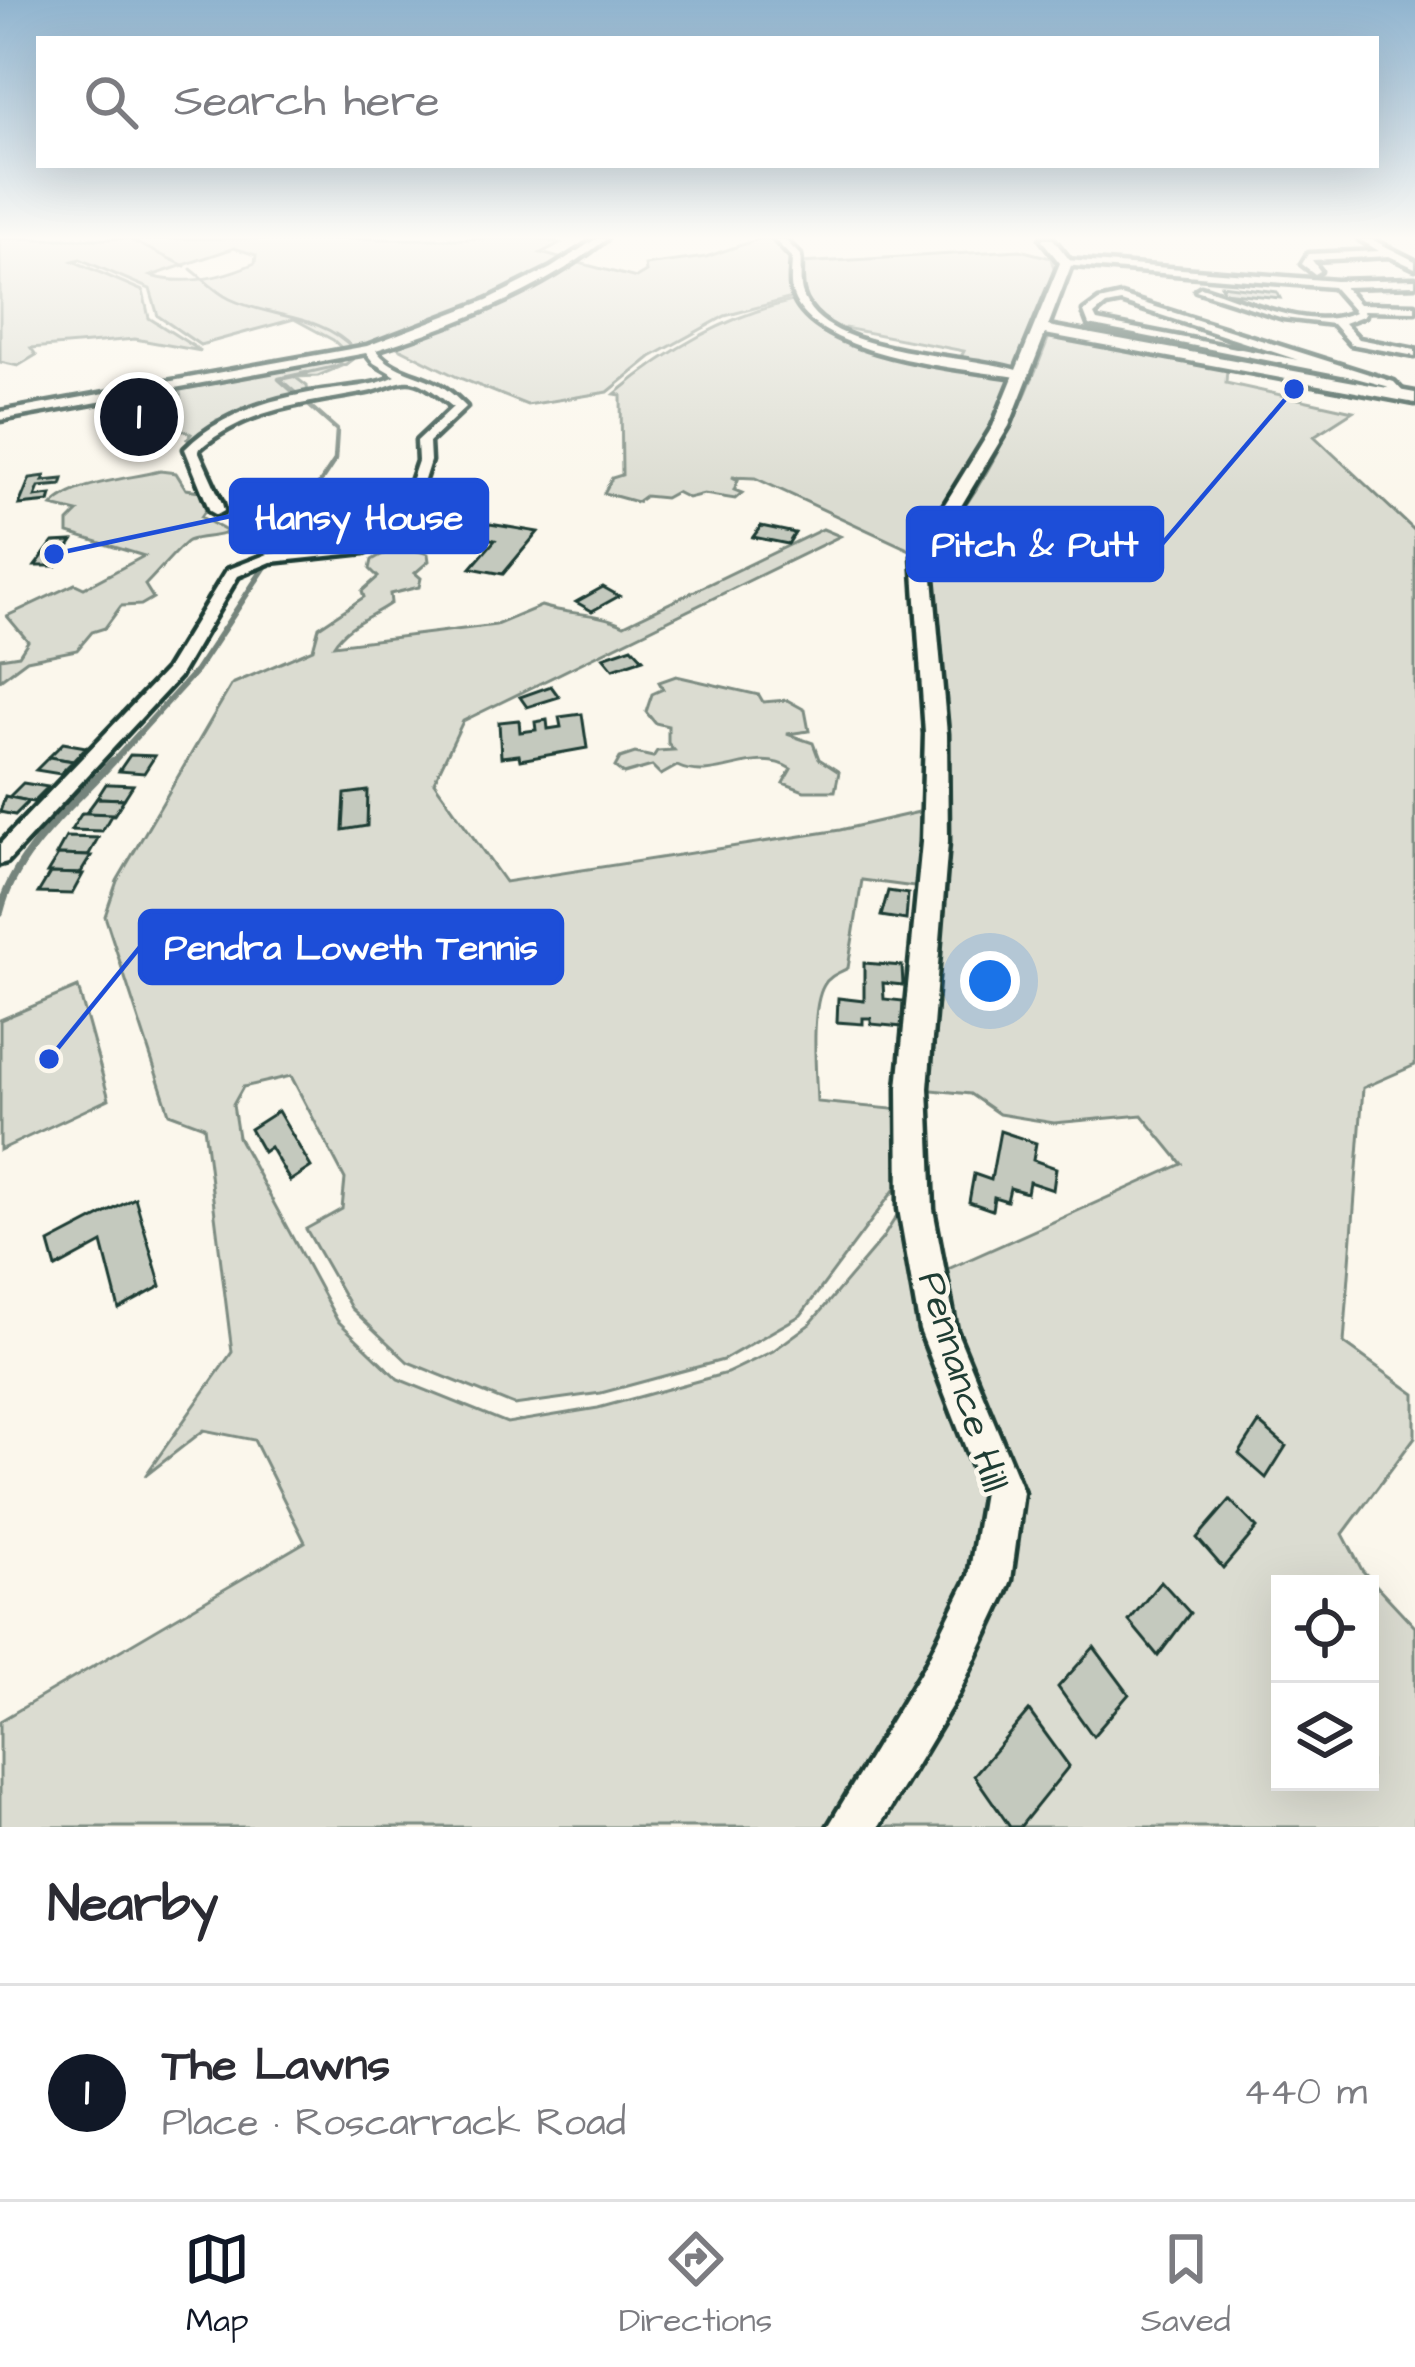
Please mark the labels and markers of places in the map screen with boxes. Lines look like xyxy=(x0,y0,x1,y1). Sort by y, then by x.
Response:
pin: 1 xyxy=(100,372,178,462)
callout: Hansy House xyxy=(231,480,487,552)
callout: Pitch & Putt xyxy=(908,508,1162,580)
callout: Pendra Loweth Tennis xyxy=(140,911,562,983)

